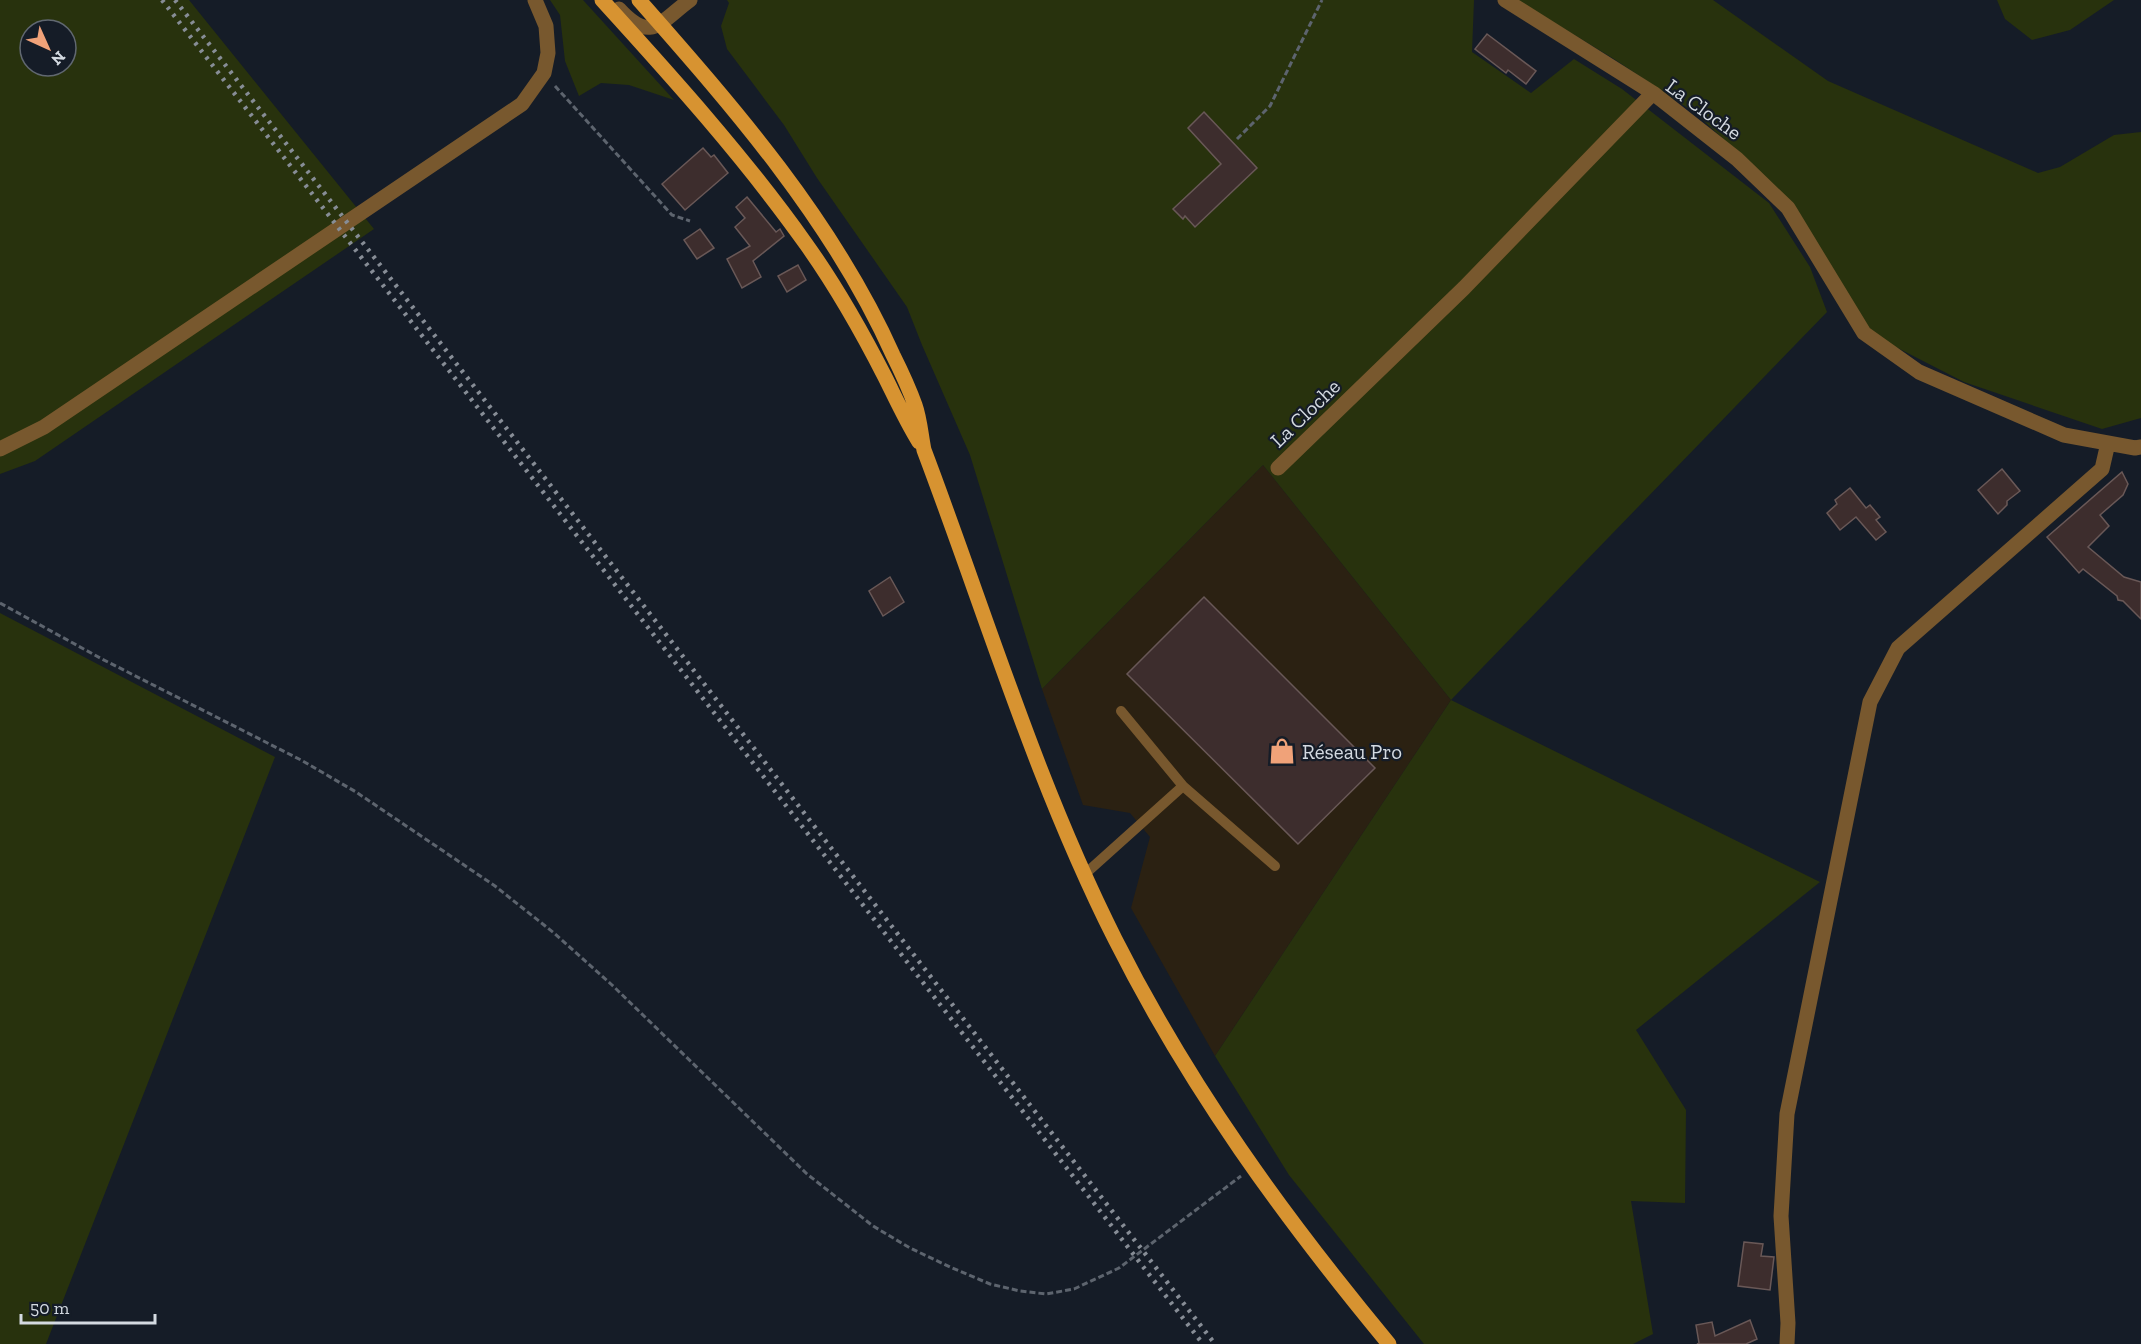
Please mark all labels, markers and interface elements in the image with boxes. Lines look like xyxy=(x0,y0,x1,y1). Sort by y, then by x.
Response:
north arrow xyxy=(18,18,78,78)
text: N xyxy=(47,47,69,69)
street label: La Cloche xyxy=(1661,73,1747,145)
street label: La Cloche xyxy=(1265,373,1345,452)
shop icon: Réseau Pro xyxy=(1267,736,1297,766)
place label: Réseau Pro xyxy=(1302,739,1402,764)
scale bar xyxy=(21,1287,154,1325)
text: 50 m xyxy=(30,1297,70,1319)

